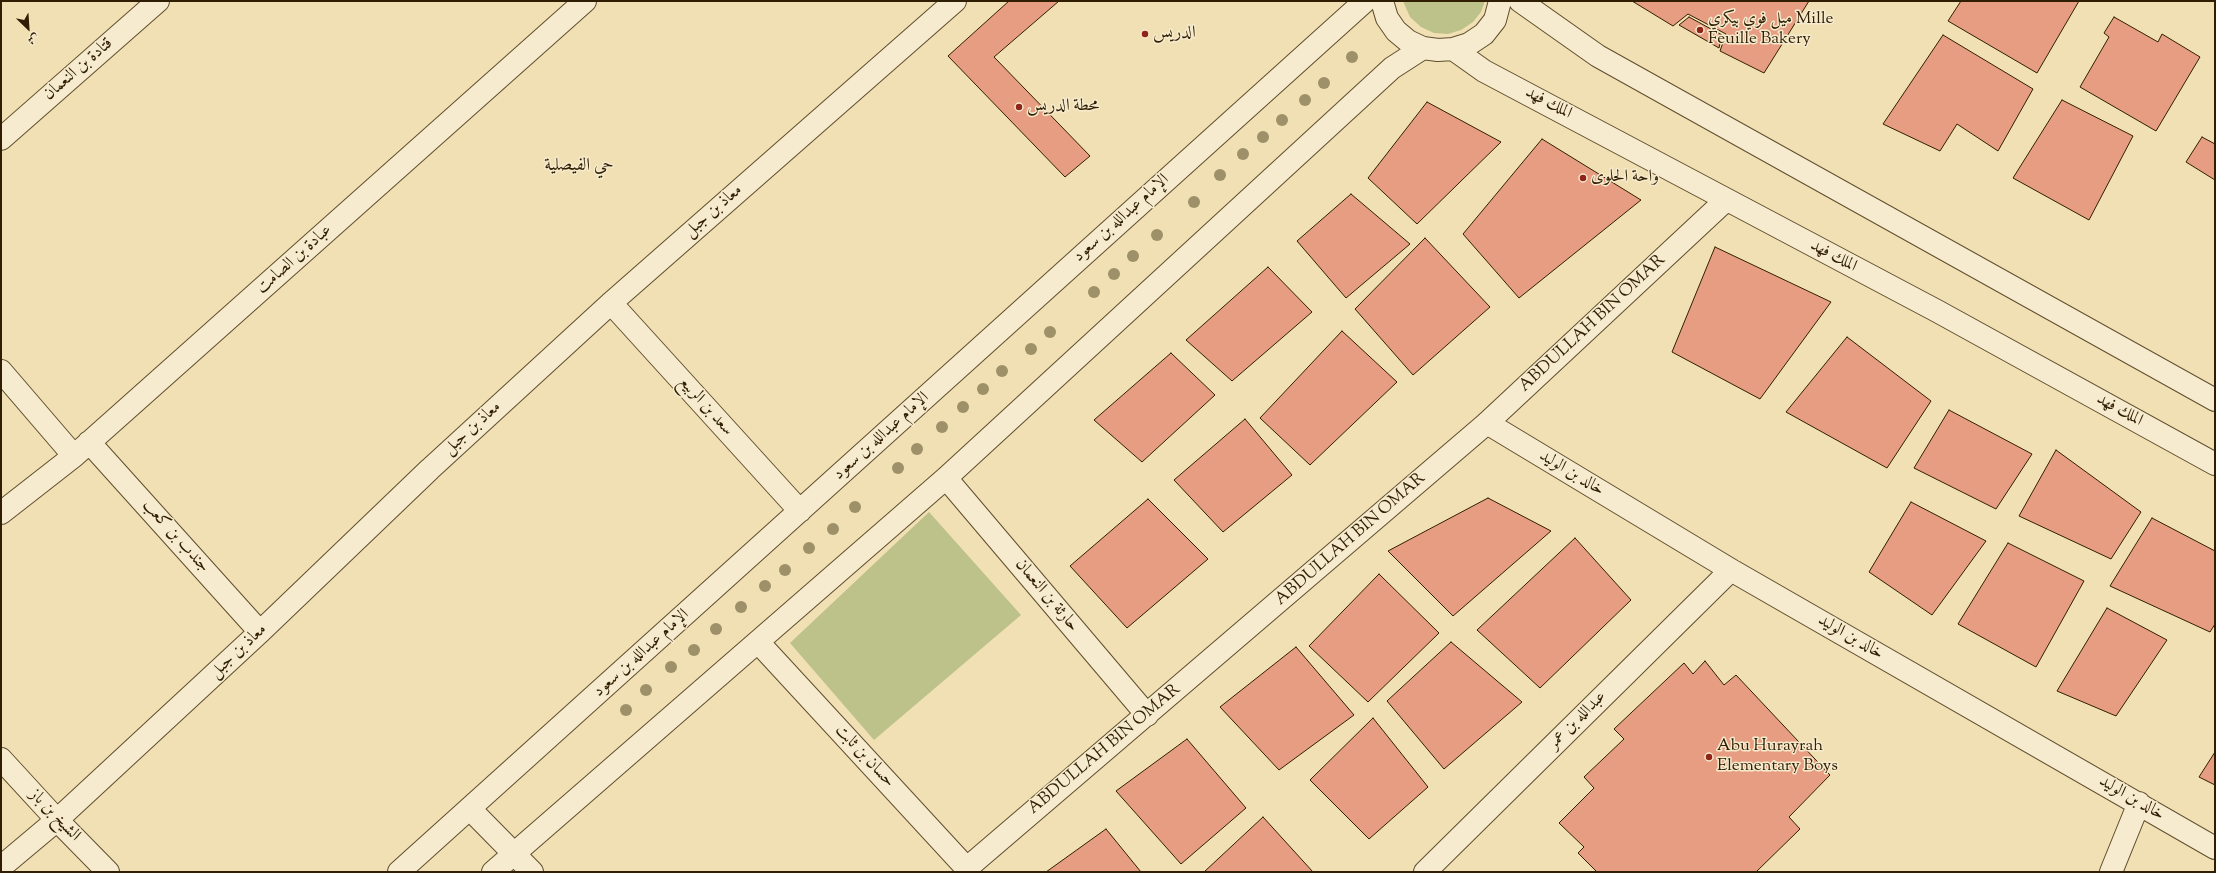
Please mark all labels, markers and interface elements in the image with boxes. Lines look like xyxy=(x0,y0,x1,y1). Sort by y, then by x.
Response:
north arrow xyxy=(8,8,48,48)
place label: ميل فوي بيكري Mille Feuille Bakery xyxy=(1708,10,1833,50)
place label: الدريس xyxy=(1153,24,1196,44)
marker: ميل فوي بيكري Mille Feuille Bakery xyxy=(1695,25,1705,35)
text: ش xyxy=(25,29,41,48)
marker: الدريس xyxy=(1140,29,1150,39)
street label: قتادة بن النعمان xyxy=(40,34,118,106)
street label: الملك فهد xyxy=(1521,83,1575,125)
place label: محطة الدريس xyxy=(1027,97,1099,117)
marker: محطة الدريس xyxy=(1014,102,1024,112)
district label: حي الفيصلية xyxy=(544,156,614,178)
place label: واحة الحلوى xyxy=(1591,168,1659,188)
street label: الإمام عبدالله بن سعود xyxy=(1070,171,1174,267)
marker: واحة الحلوى xyxy=(1578,173,1588,183)
street label: معاذ بن جبل xyxy=(681,181,747,243)
street label: عبادة بن الصامت xyxy=(253,221,337,299)
street label: الملك فهد xyxy=(1806,236,1860,278)
street label: ABDULLAH BIN OMAR xyxy=(1516,251,1670,397)
street label: سعد بن الربيع xyxy=(673,373,737,441)
street label: الإمام عبدالله بن سعود xyxy=(830,389,934,485)
street label: الملك فهد xyxy=(2092,390,2146,432)
street label: معاذ بن جبل xyxy=(440,398,506,460)
street label: خالد بن الوليد xyxy=(1535,447,1607,501)
street label: ABDULLAH BIN OMAR xyxy=(1272,469,1430,611)
street label: جندب بن كعب xyxy=(137,496,213,578)
street label: حارثة بن النعمان xyxy=(1010,555,1082,637)
street label: الإمام عبدالله بن سعود xyxy=(590,606,694,702)
street label: خالد بن الوليد xyxy=(1814,611,1886,665)
street label: معاذ بن جبل xyxy=(206,620,272,684)
street label: ABDULLAH BIN OMAR xyxy=(1025,680,1185,820)
street label: عبدالله بن عمر xyxy=(1545,688,1611,754)
street label: حسان بن ثابت xyxy=(830,721,898,793)
place label: Abu Hurayrah Elementary Boys xyxy=(1717,737,1838,777)
marker: Abu Hurayrah Elementary Boys xyxy=(1704,752,1714,762)
street label: خالد بن الوليد xyxy=(2095,772,2167,826)
street label: الشيخ بن باز xyxy=(24,785,84,847)

